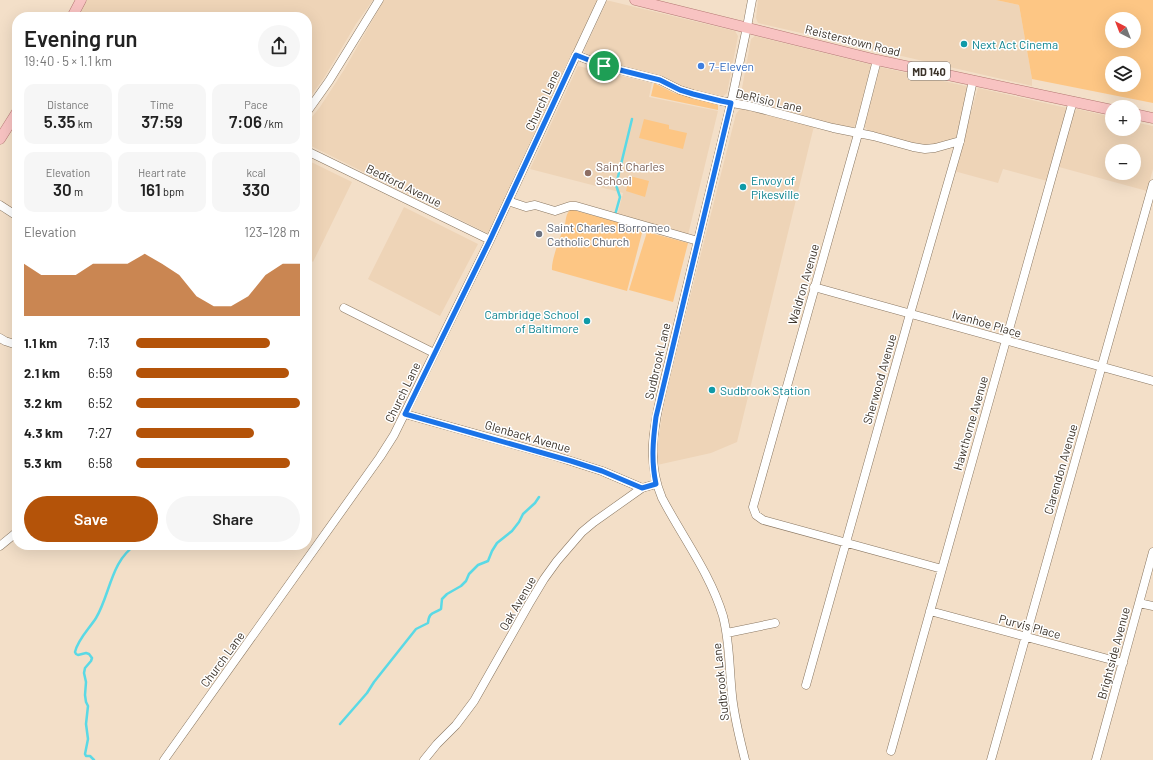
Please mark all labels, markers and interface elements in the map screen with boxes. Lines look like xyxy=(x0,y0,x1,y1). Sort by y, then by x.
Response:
north arrow xyxy=(1105,12,1141,48)
map controls xyxy=(1105,12,1141,180)
street label: Reisterstown Road xyxy=(804,21,902,59)
text: Evening run xyxy=(24,25,138,51)
button: share xyxy=(258,25,300,67)
place label: Next Act Cinema xyxy=(972,37,1058,51)
marker: Next Act Cinema xyxy=(959,39,969,49)
pin xyxy=(587,49,621,83)
text: 19:40 · 5 × 1.1 km xyxy=(24,53,112,69)
icon: arrive xyxy=(593,55,615,77)
button: layers xyxy=(1105,56,1141,92)
place label: 7-Eleven xyxy=(709,59,754,73)
marker: 7-Eleven xyxy=(696,61,706,71)
road number: MD 140 xyxy=(908,62,950,80)
street label: Church Lane xyxy=(522,67,562,133)
street label: DeRisio Lane xyxy=(734,86,804,114)
text: Distance xyxy=(47,98,89,111)
text: Time xyxy=(150,98,174,111)
text: Pace xyxy=(244,98,268,111)
button: + xyxy=(1105,100,1141,136)
text: 5.35 xyxy=(44,111,75,131)
text: 37:59 xyxy=(141,111,183,131)
text: 7:06 xyxy=(229,111,262,131)
text: km xyxy=(75,117,92,130)
text: /km xyxy=(262,117,283,130)
button: − xyxy=(1105,144,1141,180)
place label: Saint Charles School xyxy=(596,159,665,187)
street label: Bedford Avenue xyxy=(364,161,444,209)
text: Elevation xyxy=(46,166,90,179)
text: Heart rate xyxy=(138,166,186,179)
text: kcal xyxy=(246,166,266,179)
marker: Saint Charles School xyxy=(583,168,593,178)
place label: Envoy of Pikesville xyxy=(751,173,799,201)
text: 30 xyxy=(53,179,72,199)
text: 161 xyxy=(140,179,161,199)
text: 330 xyxy=(242,179,270,199)
marker: Envoy of Pikesville xyxy=(738,182,748,192)
text: m xyxy=(72,185,83,198)
text: bpm xyxy=(161,185,184,198)
place label: Saint Charles Borromeo Catholic Church xyxy=(547,220,670,248)
text: Elevation xyxy=(24,224,76,240)
text: 123–128 m xyxy=(244,224,300,240)
marker: Saint Charles Borromeo Catholic Church xyxy=(534,229,544,239)
street label: Waldron Avenue xyxy=(785,242,821,326)
street label: Ivanhoe Place xyxy=(951,306,1023,340)
place label: Cambridge School of Baltimore xyxy=(485,307,579,335)
marker: Cambridge School of Baltimore xyxy=(582,316,592,326)
street label: Sudbrook Lane xyxy=(641,321,673,401)
street label: Sherwood Avenue xyxy=(859,332,899,426)
text: 1.1 km xyxy=(24,335,57,351)
text: 7:13 xyxy=(88,335,110,351)
street label: Church Lane xyxy=(381,360,423,424)
text: 2.1 km xyxy=(24,365,60,381)
text: 6:59 xyxy=(88,365,113,381)
street label: Hawthorne Avenue xyxy=(950,374,990,472)
place label: Sudbrook Station xyxy=(720,383,810,397)
marker: Sudbrook Station xyxy=(707,385,717,395)
text: 3.2 km xyxy=(24,395,62,411)
text: 6:52 xyxy=(88,395,113,411)
street label: Glenback Avenue xyxy=(484,417,572,455)
street label: Clarendon Avenue xyxy=(1040,422,1080,516)
text: 4.3 km xyxy=(24,425,63,441)
text: 7:27 xyxy=(88,425,112,441)
text: 5.3 km xyxy=(24,455,62,471)
text: 6:58 xyxy=(88,455,113,471)
button: Save xyxy=(24,496,158,542)
button: Share xyxy=(166,496,300,542)
street label: Oak Avenue xyxy=(496,573,538,633)
street label: Brightside Avenue xyxy=(1094,606,1132,700)
street label: Purvis Place xyxy=(997,611,1063,641)
street label: Church Lane xyxy=(197,628,247,690)
street label: Sudbrook Lane xyxy=(709,642,731,722)

